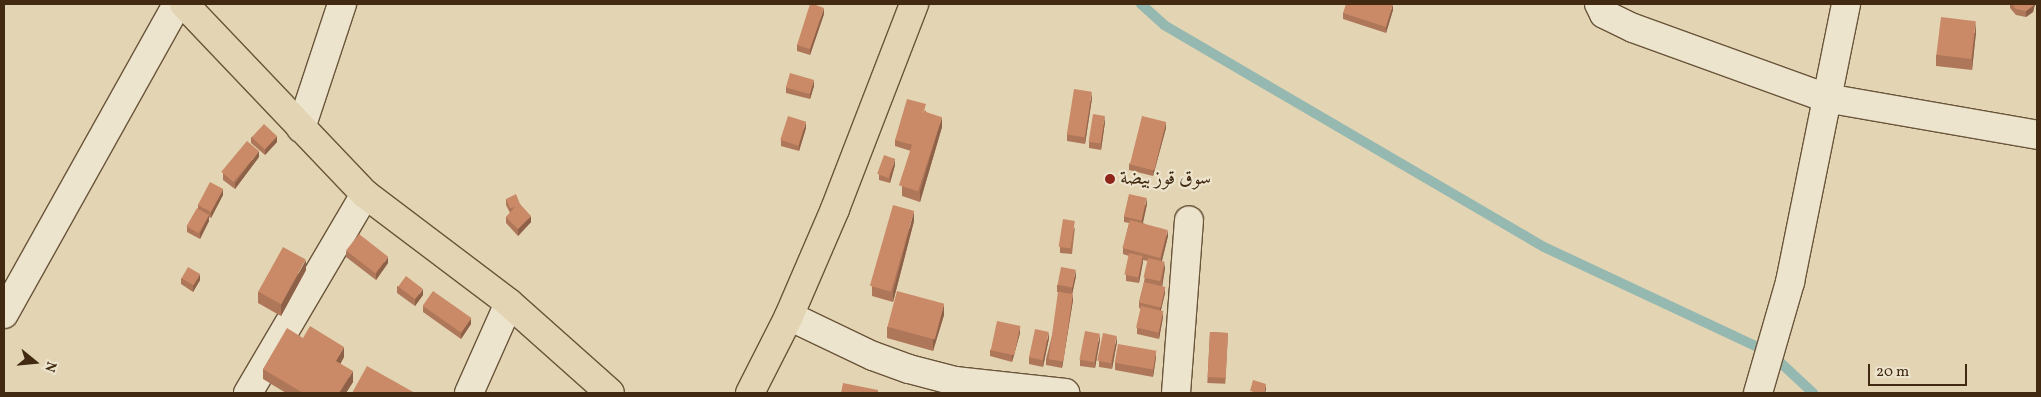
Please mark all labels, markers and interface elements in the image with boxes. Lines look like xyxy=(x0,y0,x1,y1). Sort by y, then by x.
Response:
place label: سوق قوز بيضة xyxy=(1120,167,1211,191)
marker: سوق قوز بيضة xyxy=(1104,173,1116,185)
north arrow xyxy=(10,337,60,387)
scale bar xyxy=(1871,354,1970,386)
text: N xyxy=(39,359,60,374)
text: 20 m xyxy=(1876,362,1909,383)

